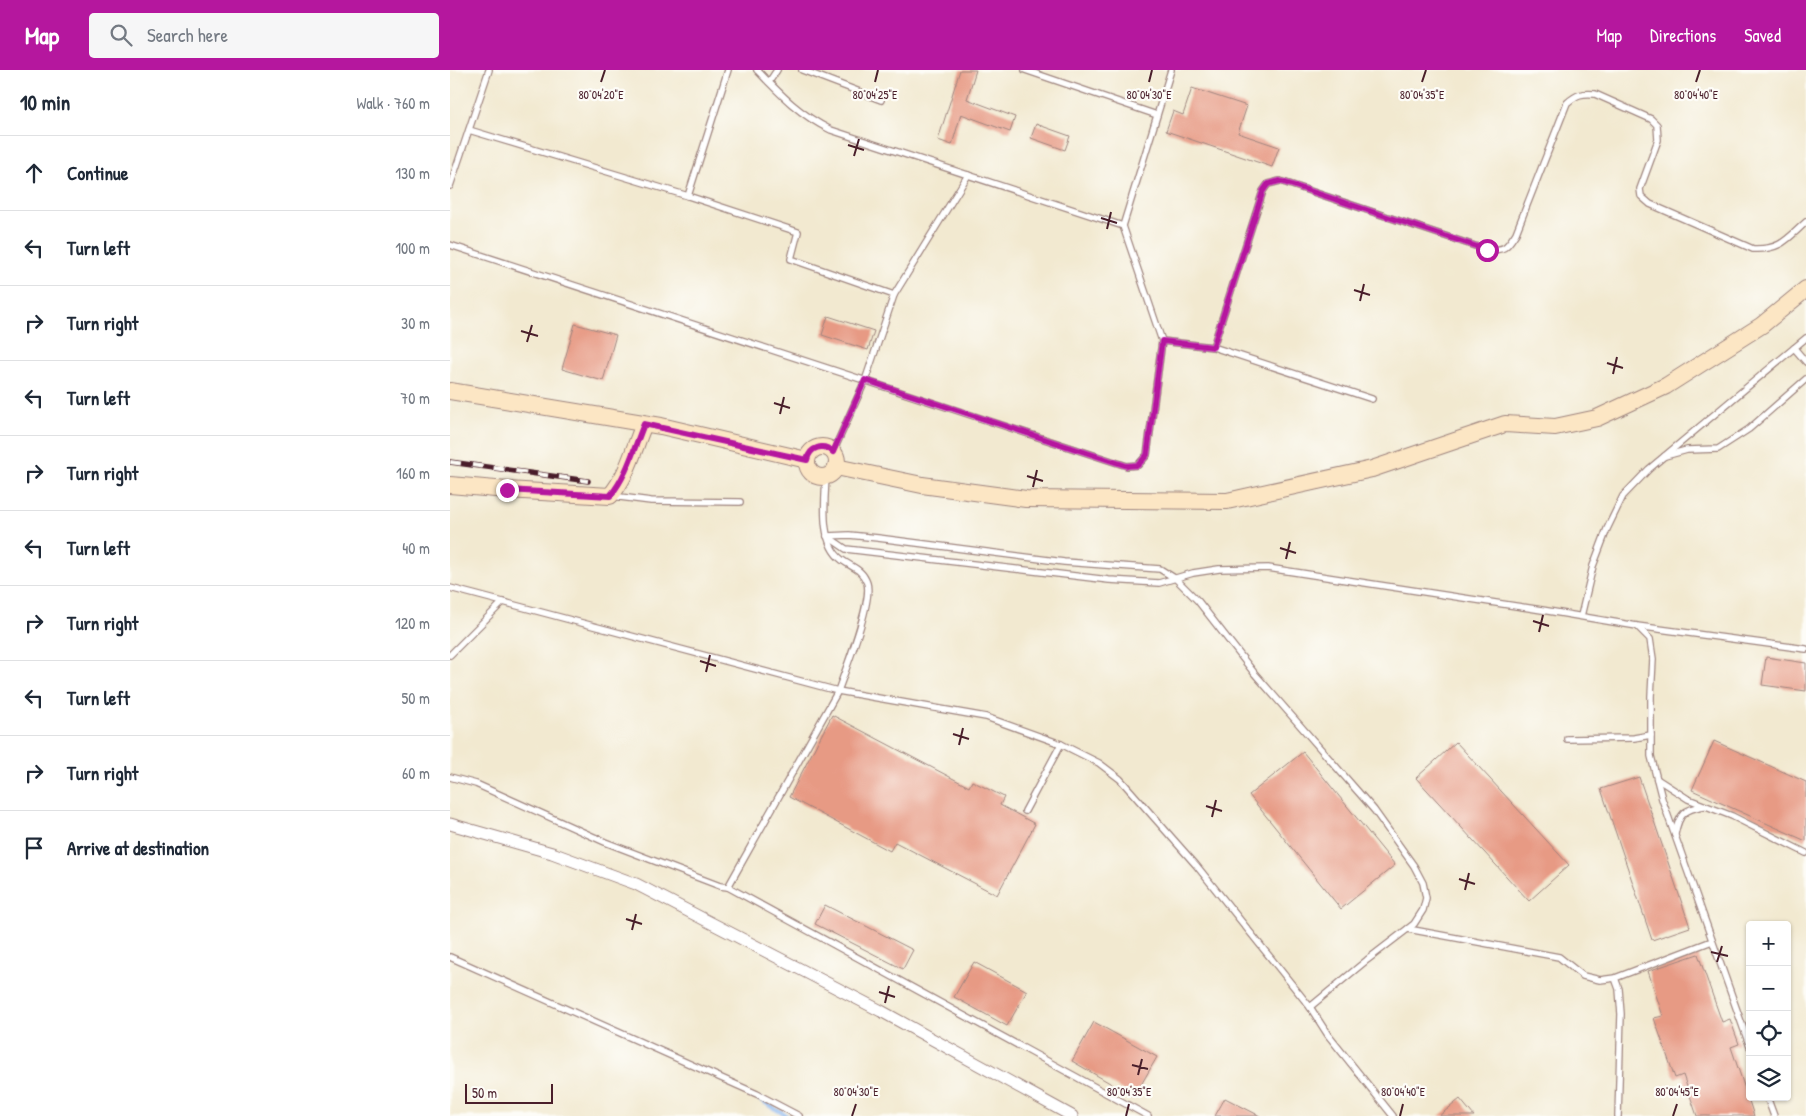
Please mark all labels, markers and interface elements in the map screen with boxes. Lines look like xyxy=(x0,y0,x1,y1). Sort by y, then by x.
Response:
search box xyxy=(89,13,439,58)
text: Map xyxy=(25,19,59,51)
icon: search xyxy=(107,21,135,49)
text: Search here xyxy=(147,22,228,48)
text: Map xyxy=(1597,23,1622,48)
text: Directions xyxy=(1650,23,1716,48)
text: Saved xyxy=(1744,23,1781,48)
text: 80°04'20"E xyxy=(578,86,624,103)
text: 80°04'25"E xyxy=(853,86,898,103)
text: 80°04'30"E xyxy=(1127,86,1172,103)
text: 80°04'35"E xyxy=(1400,86,1445,103)
text: 80°04'40"E xyxy=(1674,86,1719,103)
text: 10 min xyxy=(20,88,70,117)
text: Walk · 760 m xyxy=(356,92,430,114)
icon: ahead xyxy=(20,159,48,187)
text: Continue xyxy=(67,160,128,186)
text: 130 m xyxy=(395,162,430,184)
icon: left xyxy=(20,234,48,262)
text: Turn left xyxy=(67,235,130,261)
text: 100 m xyxy=(395,237,430,259)
route start xyxy=(1476,239,1499,262)
icon: right xyxy=(20,309,48,337)
text: Turn right xyxy=(67,310,138,336)
text: 30 m xyxy=(401,312,430,334)
icon: left xyxy=(20,384,48,412)
text: Turn left xyxy=(67,385,130,411)
text: 70 m xyxy=(400,387,430,409)
icon: right xyxy=(20,459,48,487)
text: Turn right xyxy=(67,460,138,486)
text: 160 m xyxy=(396,462,430,484)
route end xyxy=(496,479,519,502)
icon: left xyxy=(20,534,48,562)
text: Turn left xyxy=(67,535,130,561)
text: 40 m xyxy=(402,537,430,559)
icon: right xyxy=(20,609,48,637)
text: Turn right xyxy=(67,610,138,636)
text: 120 m xyxy=(395,612,430,634)
icon: left xyxy=(20,684,48,712)
text: Turn left xyxy=(67,685,130,711)
text: 50 m xyxy=(402,687,430,709)
icon: right xyxy=(20,759,48,787)
text: Turn right xyxy=(67,760,138,786)
text: 60 m xyxy=(402,762,430,784)
icon: arrive xyxy=(20,834,48,862)
text: Arrive at destination xyxy=(67,835,209,861)
map controls xyxy=(1746,921,1791,1101)
button: + xyxy=(1746,921,1791,966)
button: − xyxy=(1746,966,1791,1011)
button: locate xyxy=(1746,1011,1791,1056)
button: layers xyxy=(1746,1056,1791,1101)
scale bar xyxy=(465,1081,552,1104)
text: 50 m xyxy=(472,1083,497,1102)
text: 80°04'30"E xyxy=(834,1083,879,1100)
text: 80°04'35"E xyxy=(1107,1083,1152,1100)
text: 80°04'40"E xyxy=(1381,1083,1426,1100)
text: 80°04'45"E xyxy=(1655,1083,1700,1100)

